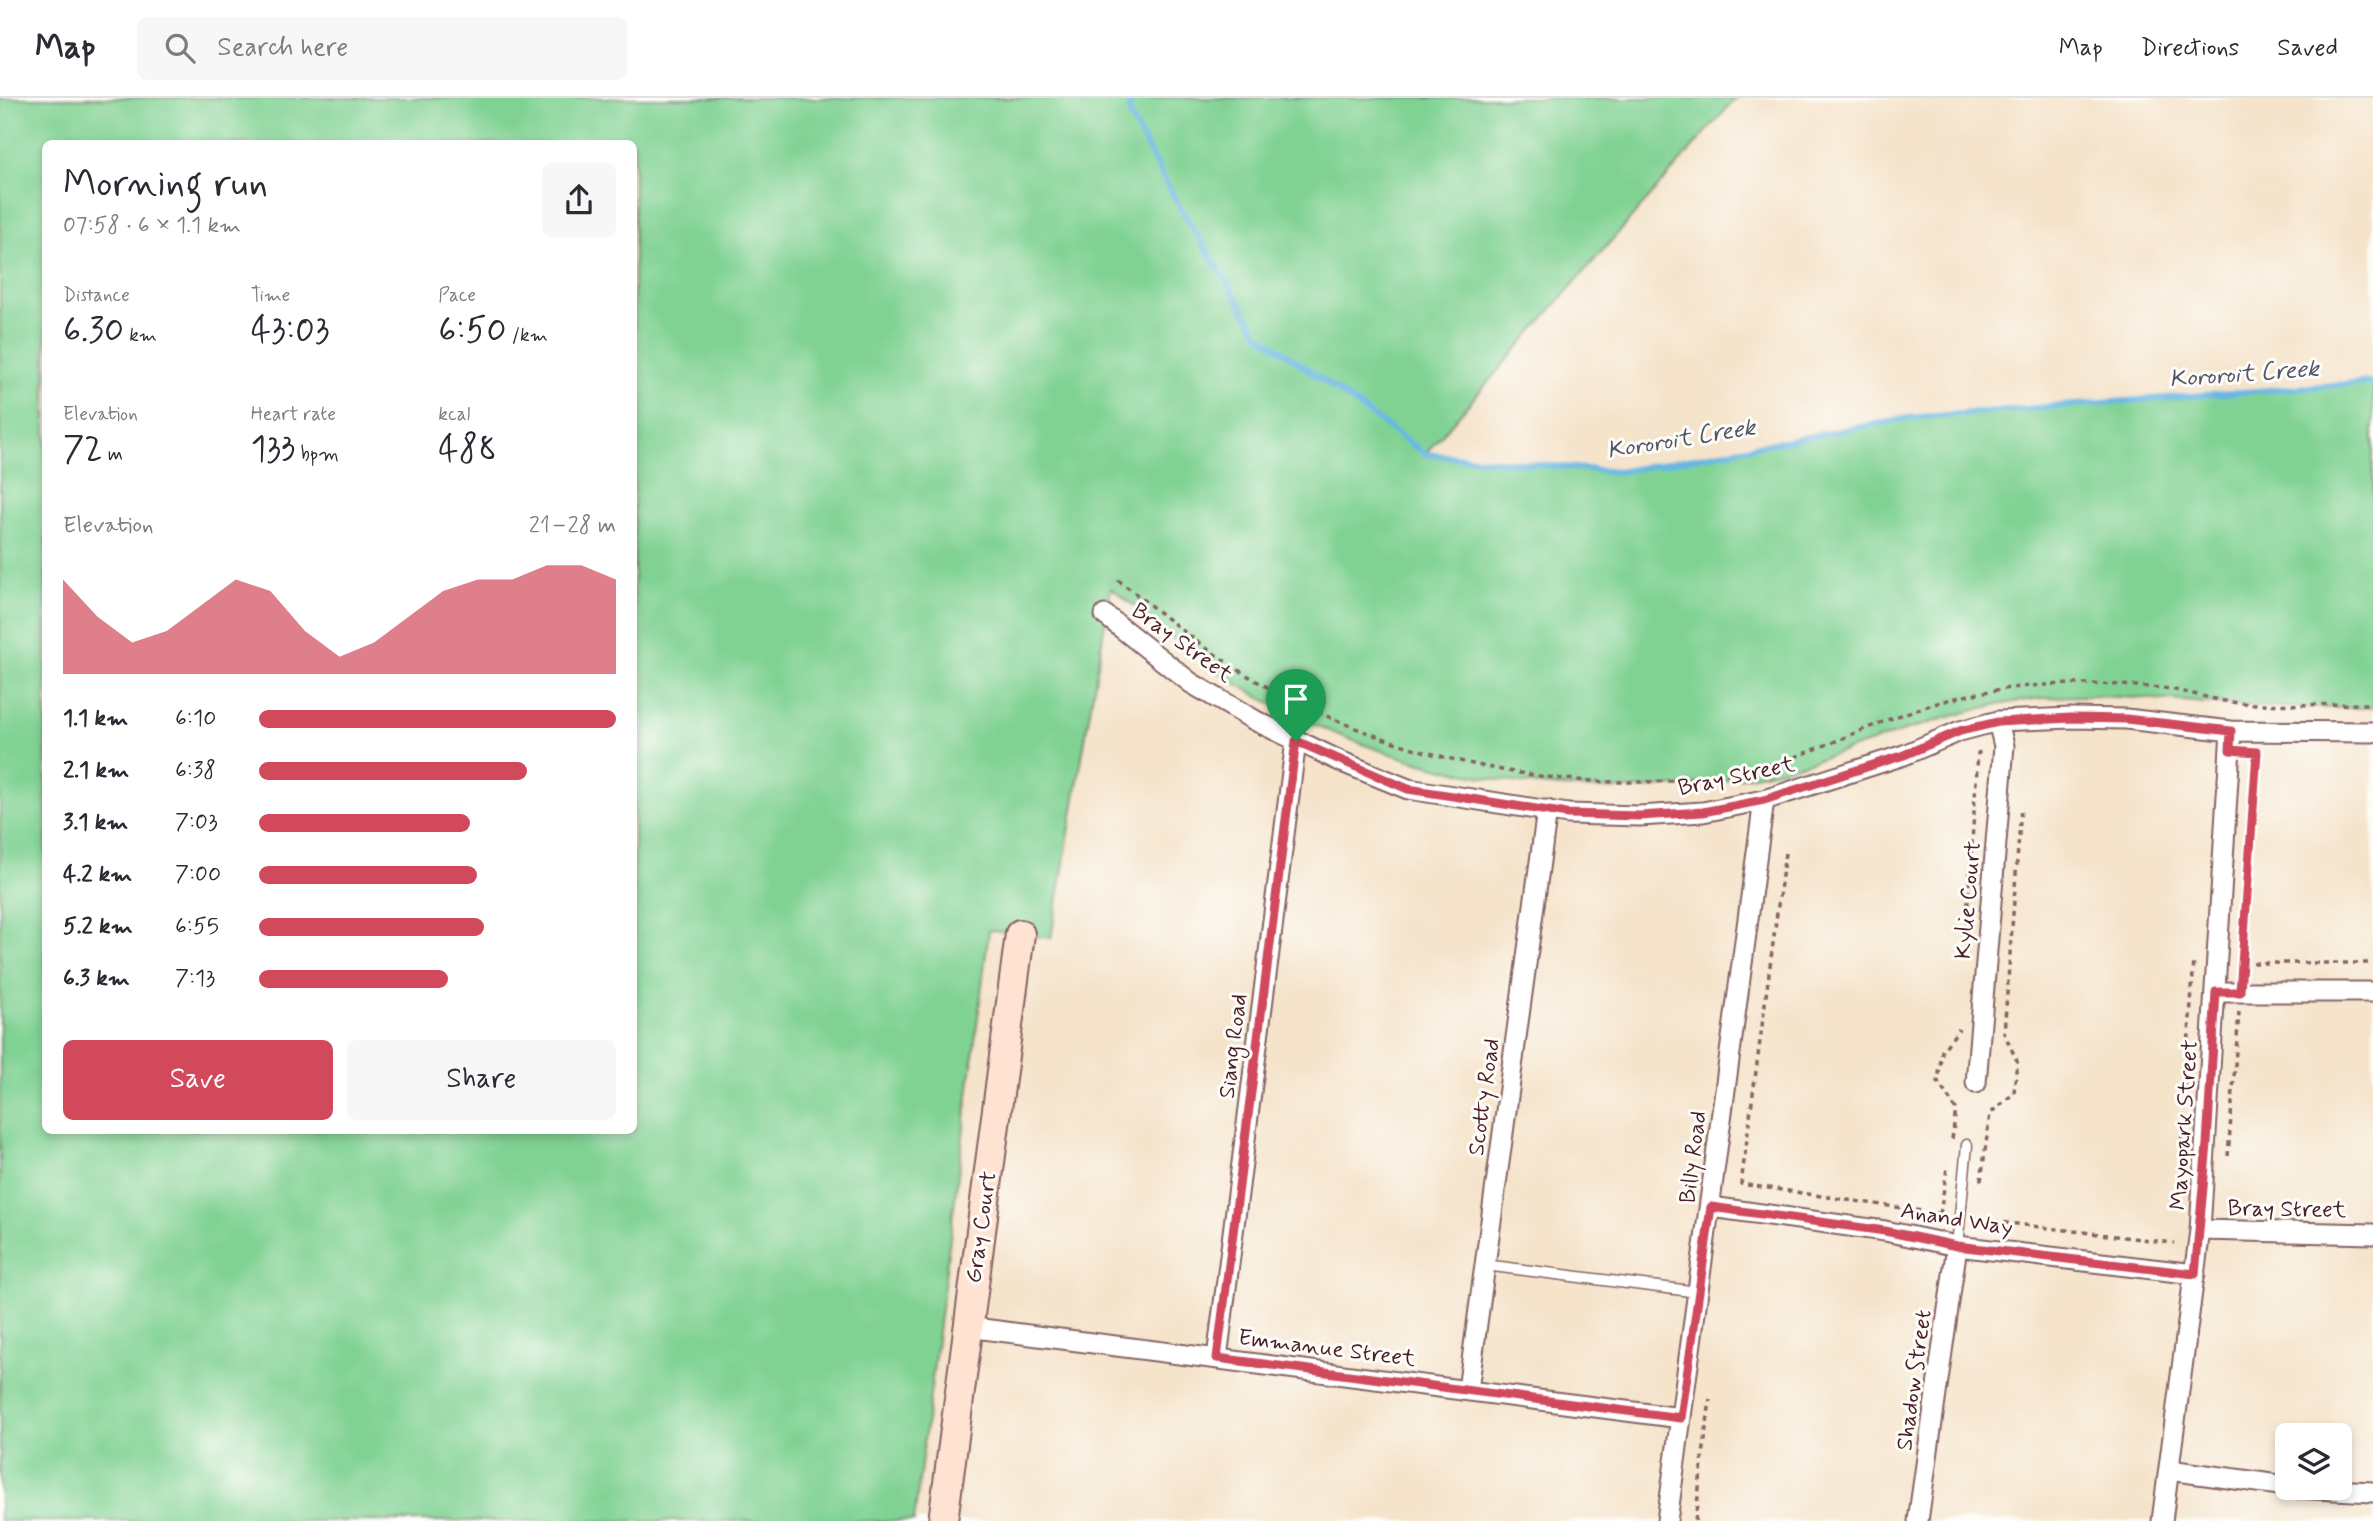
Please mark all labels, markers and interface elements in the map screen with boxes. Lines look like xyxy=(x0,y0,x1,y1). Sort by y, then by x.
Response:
search box xyxy=(137,17,627,80)
text: Map xyxy=(35,26,95,70)
icon: search xyxy=(161,29,199,67)
text: Search here xyxy=(217,31,348,65)
text: Map xyxy=(2059,33,2103,64)
text: Directions xyxy=(2141,33,2239,64)
text: Saved xyxy=(2277,33,2338,64)
text: Morning run xyxy=(63,160,268,209)
button: share xyxy=(542,163,616,237)
text: 07:58 · 6 × 1.1 km xyxy=(63,211,241,241)
text: Distance xyxy=(63,283,130,308)
text: Time xyxy=(251,283,290,308)
text: Pace xyxy=(438,283,476,308)
text: 6.30 xyxy=(63,308,124,354)
text: 43:03 xyxy=(251,308,330,354)
text: 6:50 xyxy=(438,308,507,354)
text: km xyxy=(124,323,157,348)
text: /km xyxy=(507,323,548,348)
water label: Kororoit Creek xyxy=(2168,354,2322,395)
text: Elevation xyxy=(63,402,138,427)
text: Heart rate xyxy=(251,402,336,427)
text: kcal xyxy=(438,402,470,427)
water label: Kororoit Creek xyxy=(1605,412,1760,467)
text: 72 xyxy=(63,427,103,473)
text: 133 xyxy=(251,427,295,473)
text: 488 xyxy=(438,427,497,473)
text: m xyxy=(103,442,123,467)
text: bpm xyxy=(295,442,339,467)
text: Elevation xyxy=(63,511,154,541)
text: 21–28 m xyxy=(529,511,616,541)
street label: Bray Street xyxy=(1125,597,1239,691)
pin xyxy=(1266,669,1326,741)
icon: arrive xyxy=(1277,680,1315,718)
text: 1.1 km xyxy=(63,704,128,734)
text: 6:10 xyxy=(175,704,216,734)
street label: Bray Street xyxy=(1675,750,1798,804)
text: 2.1 km xyxy=(63,756,129,786)
text: 6:38 xyxy=(175,756,216,786)
text: 3.1 km xyxy=(63,808,128,838)
text: 7:03 xyxy=(175,808,218,838)
street label: Kylie Court xyxy=(1949,840,1989,960)
text: 4.2 km xyxy=(63,860,132,890)
text: 7:00 xyxy=(175,860,221,890)
text: 5.2 km xyxy=(63,912,133,942)
text: 6:55 xyxy=(175,912,219,942)
text: 6.3 km xyxy=(63,964,130,994)
text: 7:13 xyxy=(175,964,215,994)
street label: Siang Road xyxy=(1213,992,1257,1101)
street label: Scotty Road xyxy=(1462,1037,1508,1158)
street label: Mayopark Street xyxy=(2164,1039,2206,1211)
button: Save xyxy=(63,1040,333,1120)
button: Share xyxy=(347,1040,616,1120)
street label: Billy Road xyxy=(1673,1109,1715,1205)
street label: Gray Court xyxy=(959,1169,1005,1285)
street label: Bray Street xyxy=(2227,1194,2347,1226)
street label: Anand Way xyxy=(1898,1196,2015,1244)
street label: Shadow Street xyxy=(1890,1308,1940,1453)
street label: Emmanue Street xyxy=(1236,1323,1418,1375)
map controls xyxy=(2275,1423,2352,1500)
button: layers xyxy=(2275,1423,2352,1500)

